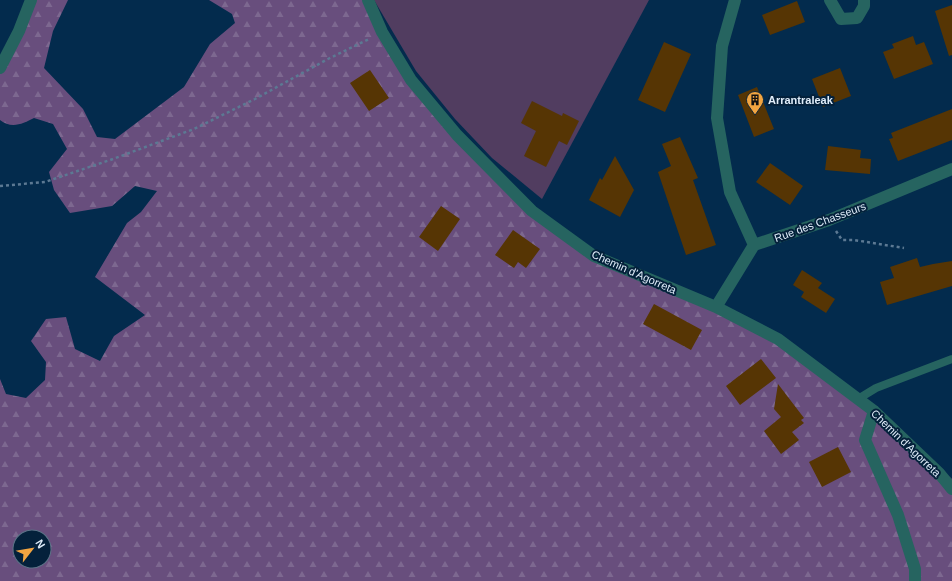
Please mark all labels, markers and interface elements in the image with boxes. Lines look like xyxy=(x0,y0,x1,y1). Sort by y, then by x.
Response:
building icon: Arrantraleak xyxy=(745,90,765,115)
place label: Arrantraleak xyxy=(768,94,834,106)
street label: Rue des Chasseurs xyxy=(773,200,868,244)
street label: Chemin d'Agorreta xyxy=(590,248,679,296)
street label: Chemin d'Agorreta xyxy=(869,407,944,480)
north arrow xyxy=(12,529,52,569)
text: N xyxy=(33,537,48,550)

